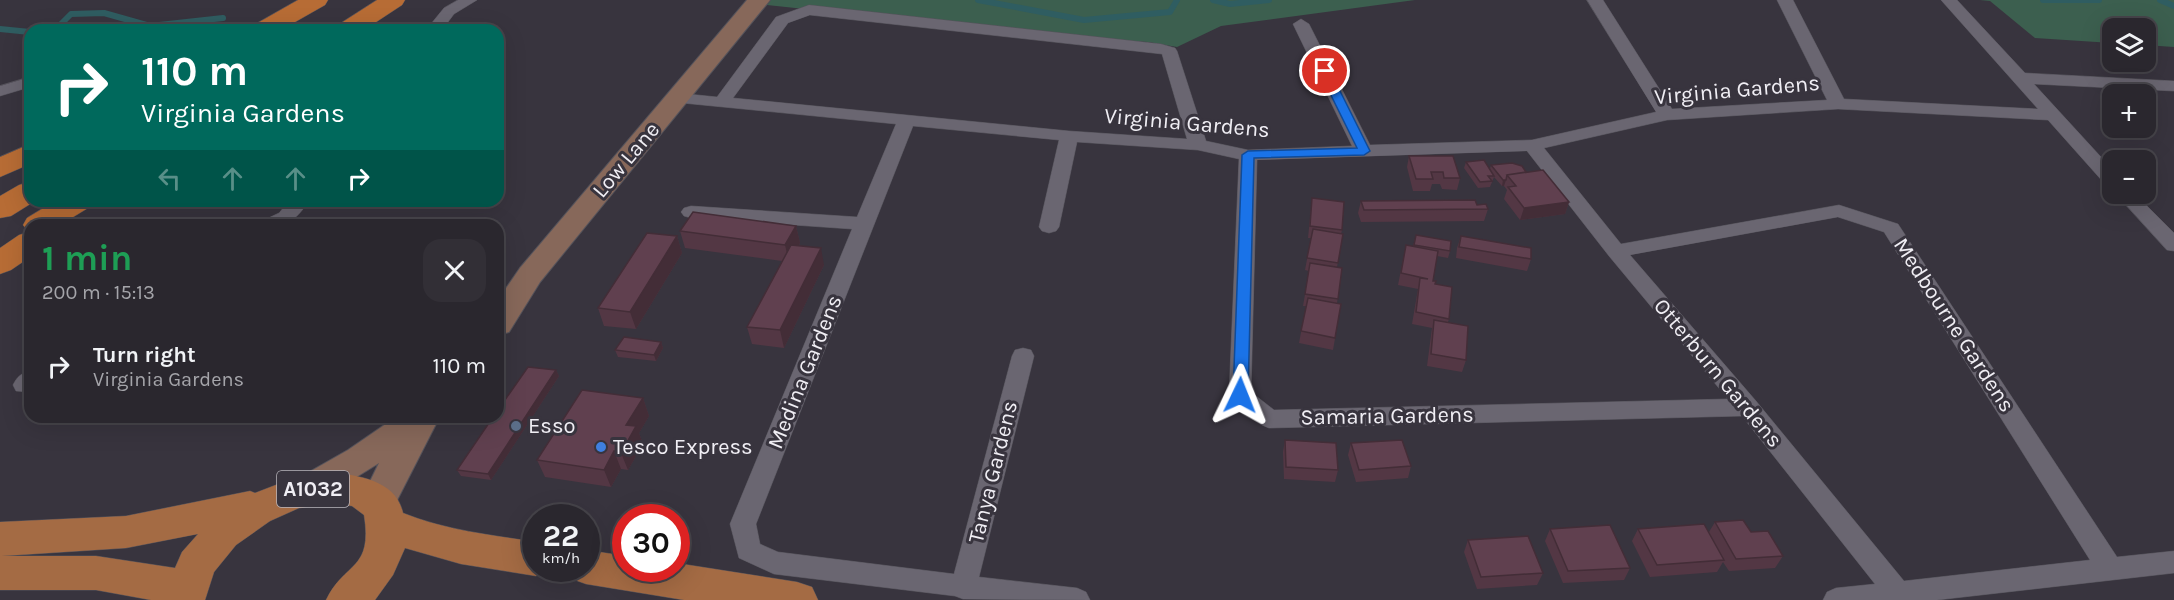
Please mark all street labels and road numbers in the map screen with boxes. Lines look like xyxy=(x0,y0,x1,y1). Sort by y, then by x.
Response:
street label: Virginia Gardens xyxy=(1653,70,1821,110)
street label: Virginia Gardens xyxy=(1103,103,1271,143)
street label: Low Lane xyxy=(587,117,665,203)
street label: Medbourne Gardens xyxy=(1888,233,2020,417)
street label: Medina Gardens xyxy=(762,291,848,453)
street label: Otterburn Gardens xyxy=(1648,293,1788,453)
street label: Tanya Gardens xyxy=(963,398,1023,546)
street label: Samaria Gardens xyxy=(1300,401,1474,431)
road number: A1032 xyxy=(277,471,349,507)

